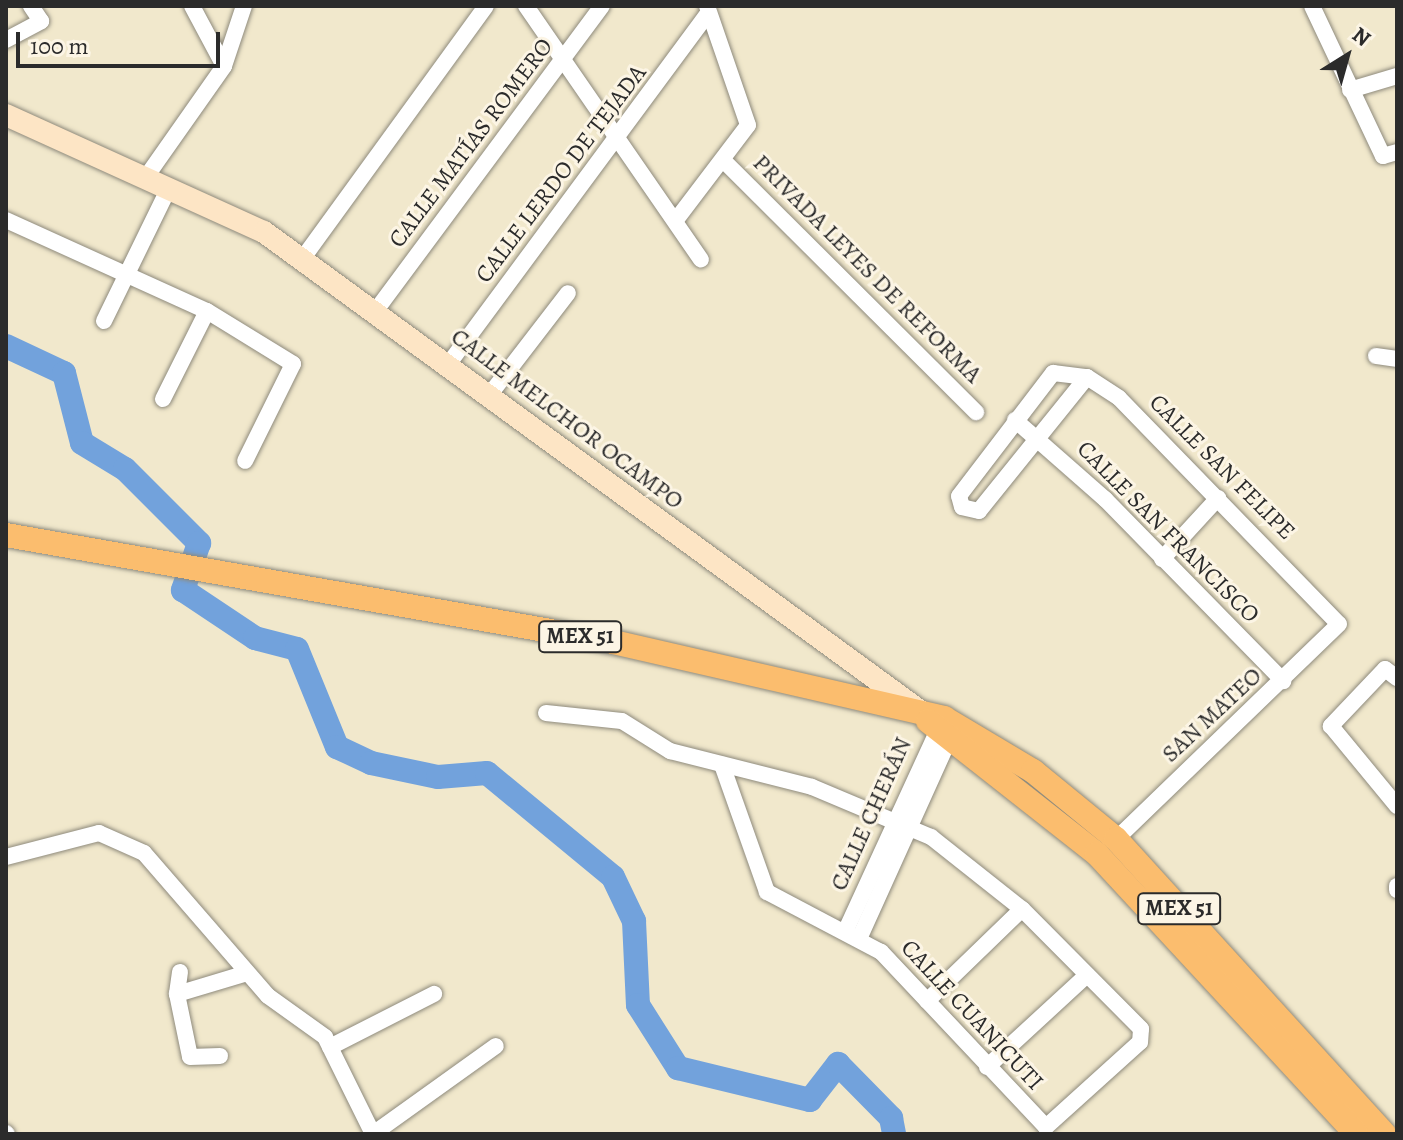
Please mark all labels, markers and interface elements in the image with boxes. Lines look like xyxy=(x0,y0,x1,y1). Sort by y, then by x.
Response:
scale bar xyxy=(20,16,224,66)
north arrow xyxy=(1307,16,1387,96)
text: N xyxy=(1346,20,1377,54)
text: 100 m xyxy=(30,30,89,62)
street label: CALLE MATÍAS ROMERO xyxy=(383,33,559,253)
street label: CALLE LERDO DE TEJADA xyxy=(470,59,652,289)
street label: PRIVADA LEYES DE REFORMA xyxy=(747,149,987,389)
street label: CALLE MELCHOR OCAMPO xyxy=(445,322,689,516)
street label: CALLE SAN FELIPE xyxy=(1143,388,1301,546)
street label: CALLE SAN FRANCISCO xyxy=(1071,435,1265,629)
road number: MEX 51 xyxy=(538,619,622,655)
street label: SAN MATEO xyxy=(1156,662,1268,768)
street label: CALLE CHERÁN xyxy=(824,733,918,895)
road number: MEX 51 xyxy=(1137,891,1221,927)
street label: CALLE CUANICUTI xyxy=(895,934,1049,1096)

